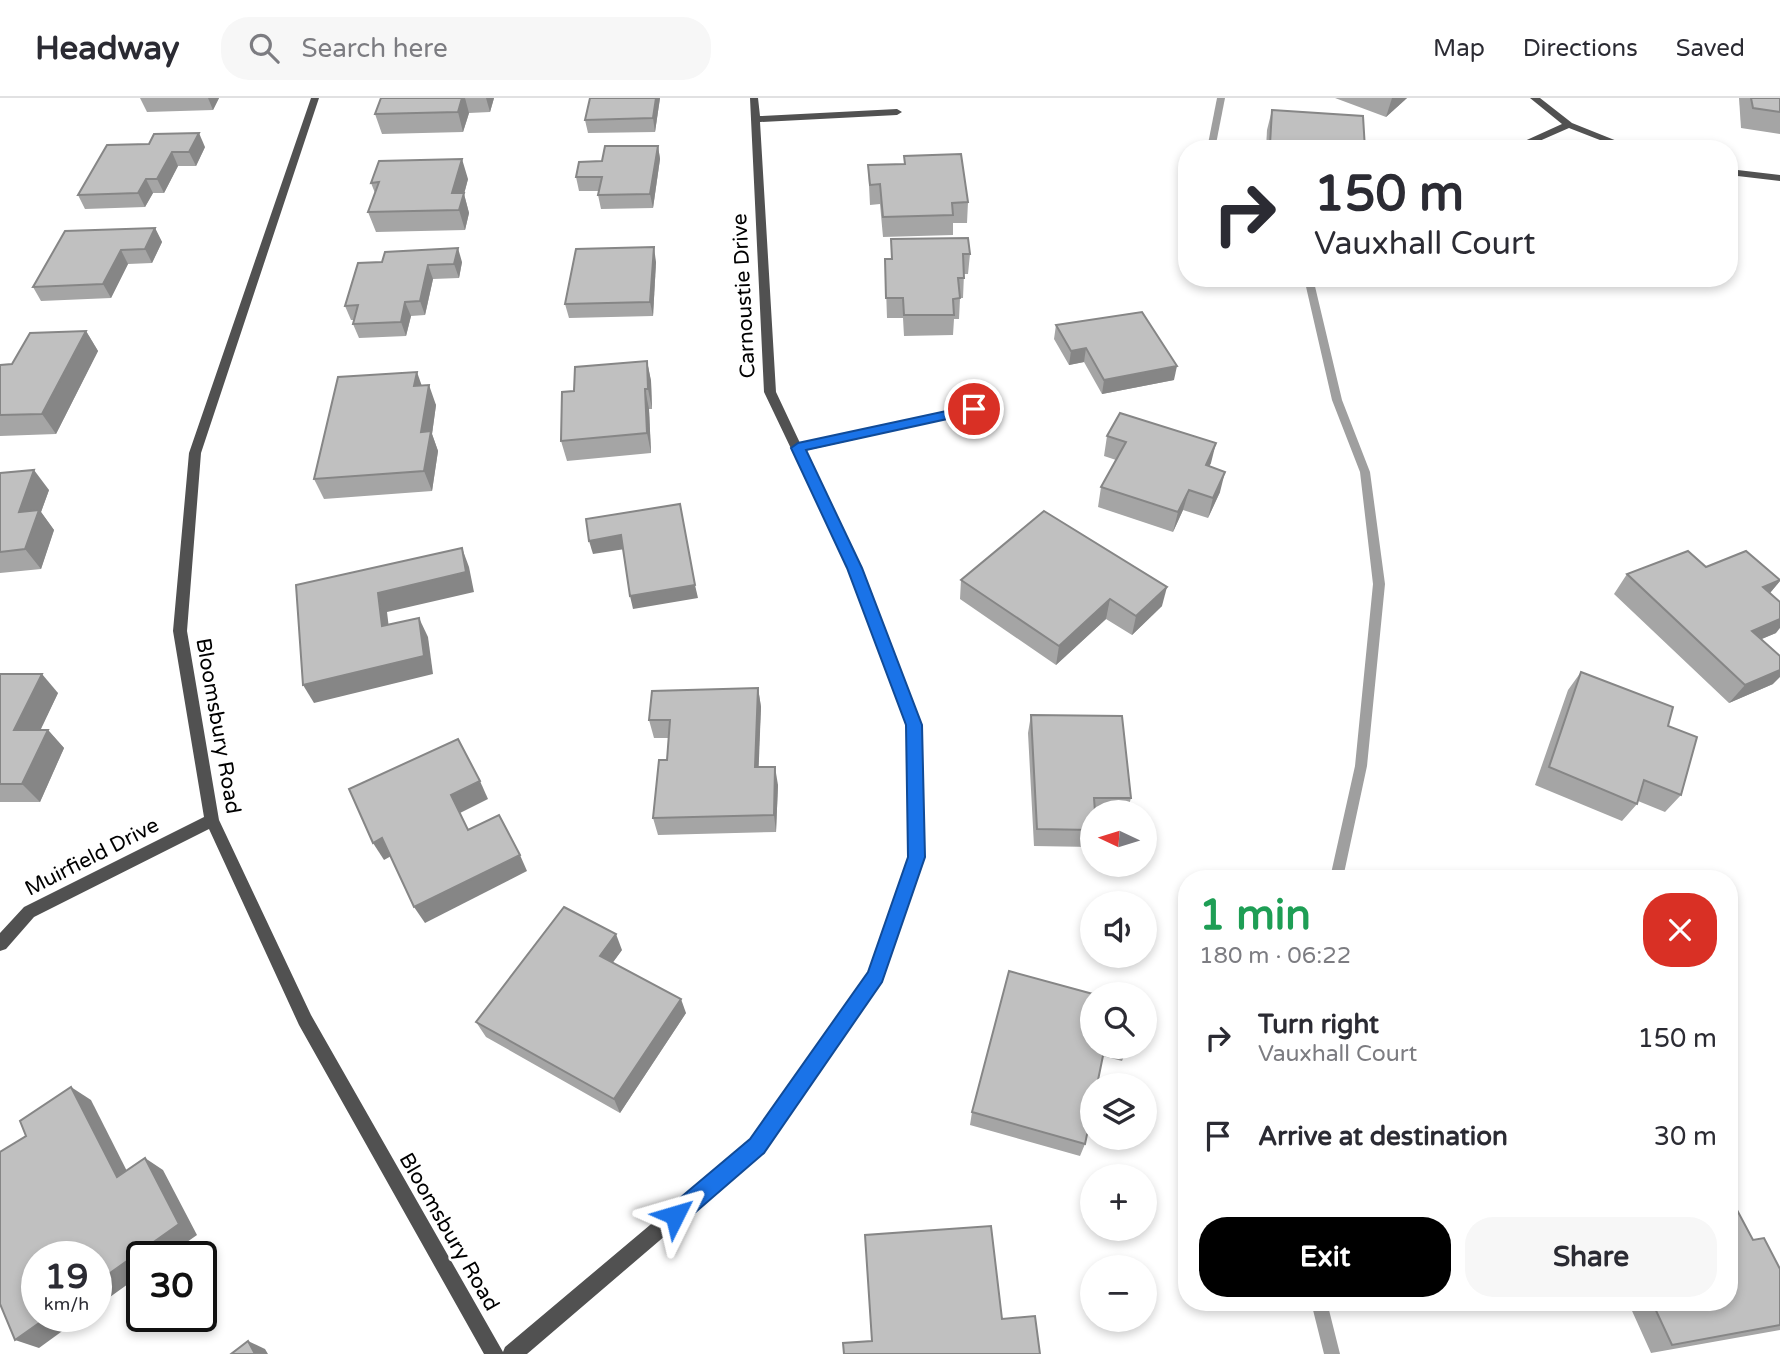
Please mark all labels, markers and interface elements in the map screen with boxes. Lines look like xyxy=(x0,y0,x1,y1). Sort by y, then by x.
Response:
search box xyxy=(221,17,711,80)
text: Headway xyxy=(35,29,179,68)
icon: search xyxy=(245,29,283,67)
text: Search here xyxy=(301,33,448,64)
text: Map xyxy=(1433,34,1485,63)
text: Directions xyxy=(1523,34,1638,63)
text: Saved xyxy=(1676,34,1745,63)
text: 150 m xyxy=(1314,165,1464,224)
icon: right xyxy=(1199,168,1290,259)
street label: Carnoustie Drive xyxy=(727,213,761,379)
text: Vauxhall Court xyxy=(1314,225,1536,263)
pin xyxy=(944,379,1004,439)
icon: arrive xyxy=(955,390,993,428)
street label: Bloomsbury Road xyxy=(190,636,246,816)
north arrow xyxy=(1080,800,1157,877)
map controls xyxy=(1080,800,1157,1332)
street label: Muirfield Drive xyxy=(21,812,163,902)
text: 1 min xyxy=(1199,890,1311,941)
button: sound xyxy=(1080,891,1157,968)
button: close xyxy=(1643,893,1717,967)
text: 180 m · 06:22 xyxy=(1199,942,1351,970)
button: search xyxy=(1080,982,1157,1059)
text: Turn right xyxy=(1258,1009,1379,1040)
icon: right xyxy=(1199,1019,1237,1057)
text: 150 m xyxy=(1637,1023,1717,1054)
text: Vauxhall Court xyxy=(1258,1040,1417,1068)
button: layers xyxy=(1080,1073,1157,1150)
icon: arrive xyxy=(1199,1117,1237,1155)
text: Arrive at destination xyxy=(1258,1121,1508,1152)
text: 30 m xyxy=(1654,1121,1717,1152)
street label: Bloomsbury Road xyxy=(394,1149,504,1315)
button: + xyxy=(1080,1164,1157,1241)
position arrow xyxy=(638,1178,712,1252)
button: Exit xyxy=(1199,1217,1451,1297)
button: Share xyxy=(1465,1217,1717,1297)
speed limit sign: 30 xyxy=(126,1241,217,1332)
button: − xyxy=(1080,1255,1157,1332)
text: 19 xyxy=(45,1256,88,1298)
text: km/h xyxy=(44,1293,89,1315)

